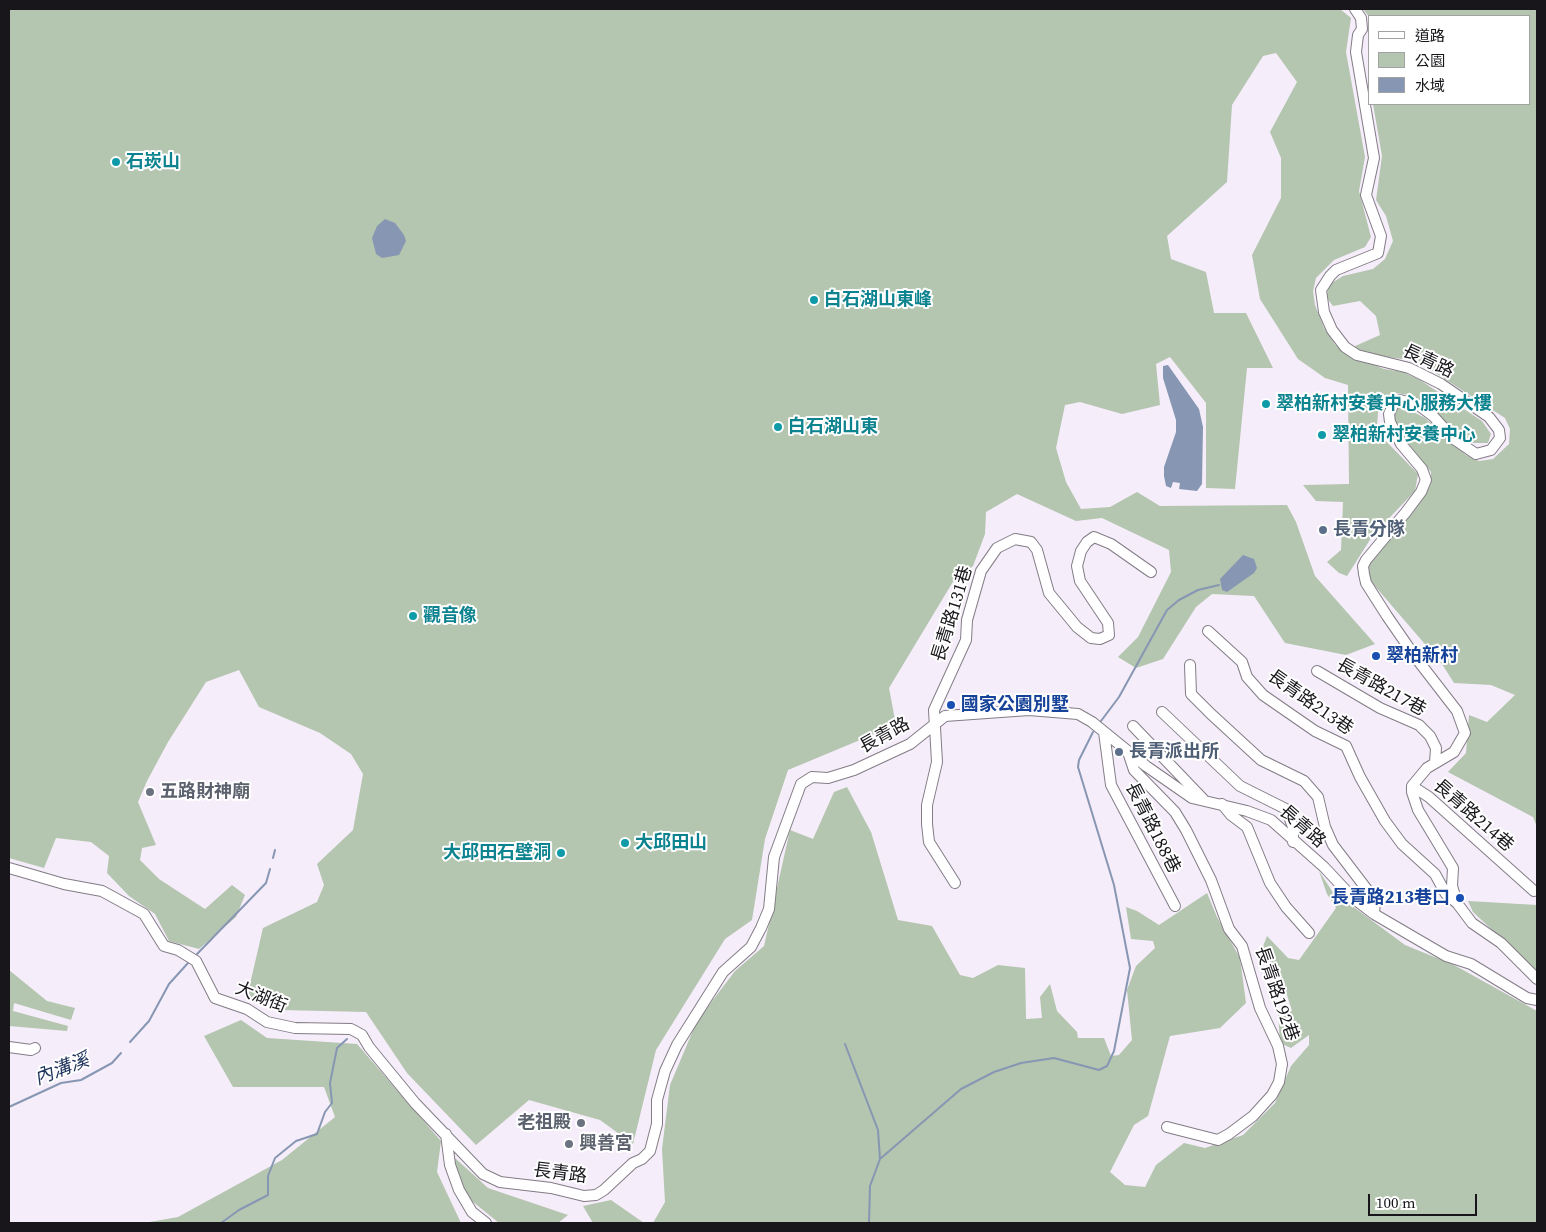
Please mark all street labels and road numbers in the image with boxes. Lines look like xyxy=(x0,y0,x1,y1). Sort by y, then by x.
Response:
street label: 長青路 xyxy=(1399,341,1457,383)
street label: 長青路131巷 xyxy=(928,564,978,664)
street label: 長青路217巷 xyxy=(1332,655,1430,721)
street label: 長青路213巷 xyxy=(1263,666,1357,740)
street label: 長青路 xyxy=(856,713,914,759)
street label: 長青路214巷 xyxy=(1429,775,1517,857)
street label: 長青路188巷 xyxy=(1120,779,1184,877)
street label: 長青路 xyxy=(1275,801,1329,853)
street label: 長青路192巷 xyxy=(1250,944,1302,1044)
street label: 大湖街 xyxy=(232,978,290,1018)
street label: 長青路 xyxy=(532,1160,588,1188)

